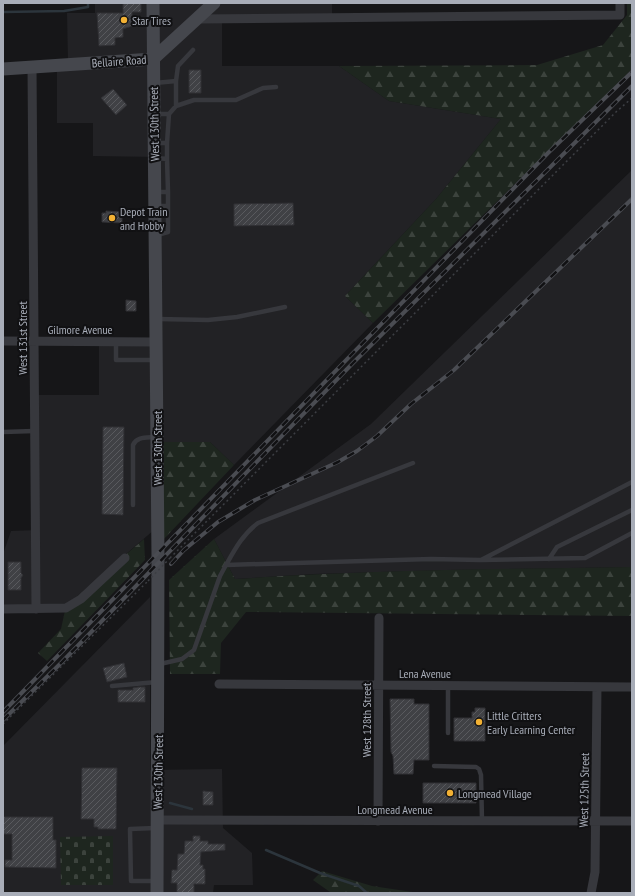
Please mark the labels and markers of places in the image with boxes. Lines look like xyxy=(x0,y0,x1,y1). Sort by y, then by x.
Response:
place label: Star Tires xyxy=(132,13,171,28)
marker: Star Tires xyxy=(119,15,129,25)
place label: Depot Train and Hobby xyxy=(120,204,168,233)
marker: Depot Train and Hobby xyxy=(107,213,117,223)
place label: Little Critters Early Learning Center xyxy=(487,708,576,737)
marker: Little Critters Early Learning Center xyxy=(474,717,484,727)
place label: Longmead Village xyxy=(458,786,532,801)
marker: Longmead Village xyxy=(445,788,455,798)

